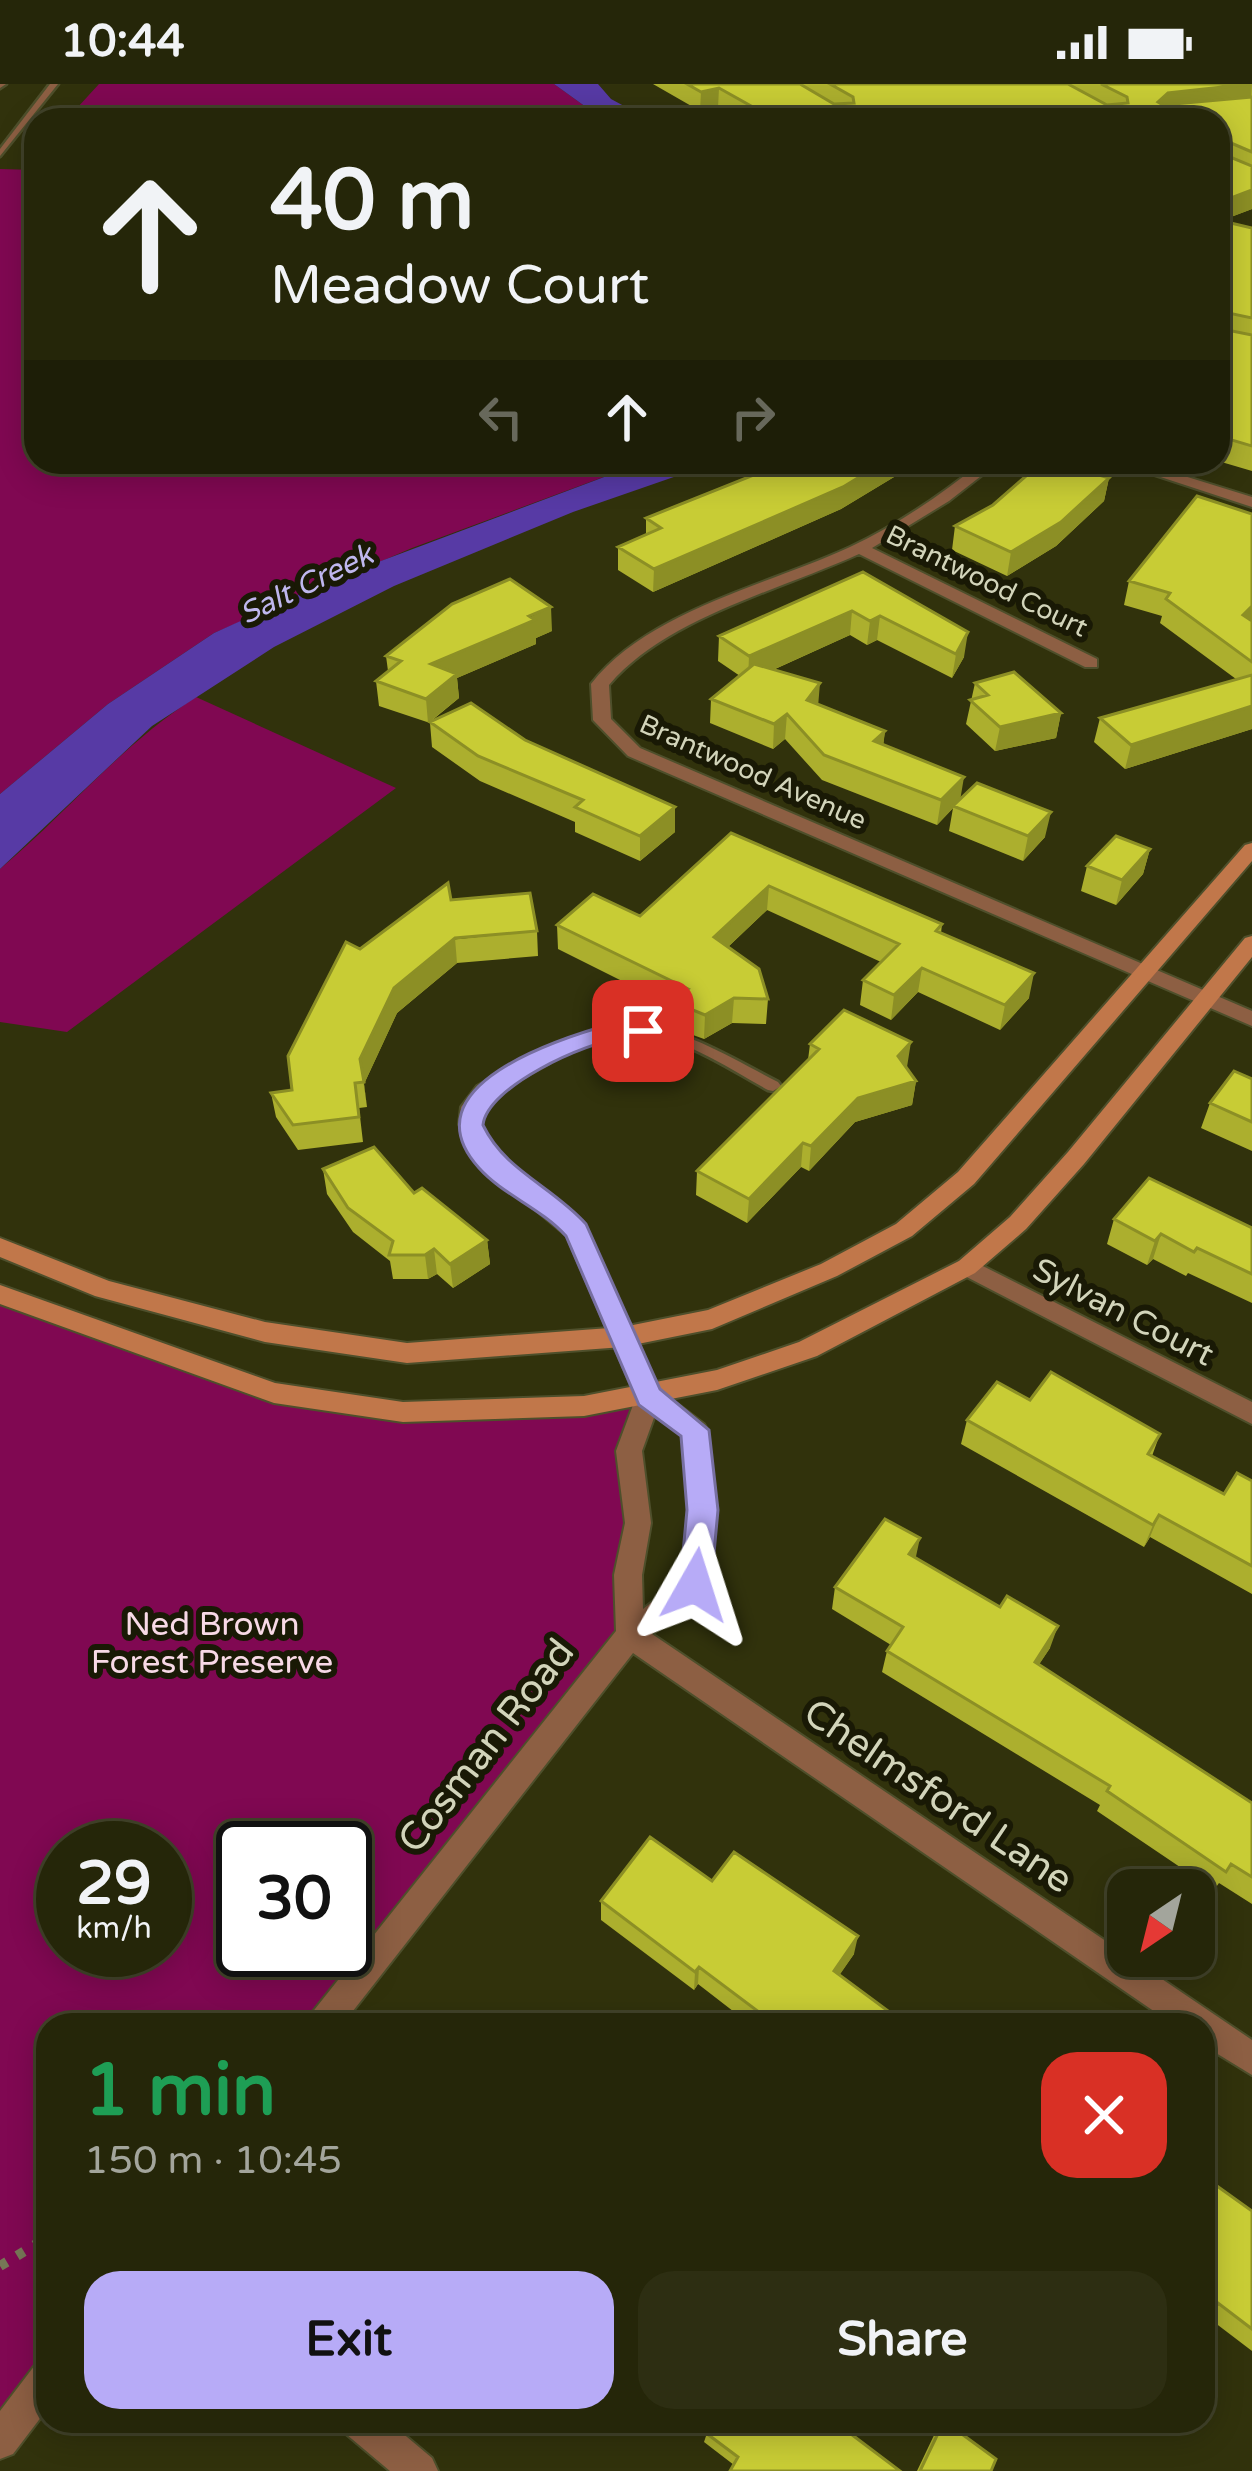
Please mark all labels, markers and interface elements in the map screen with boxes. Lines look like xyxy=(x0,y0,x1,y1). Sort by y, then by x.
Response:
text: 10:44 xyxy=(60,15,185,69)
text: 40 m xyxy=(270,151,474,252)
icon: ahead xyxy=(72,156,228,312)
text: Meadow Court xyxy=(270,253,649,318)
icon: left xyxy=(468,384,534,450)
icon: ahead xyxy=(594,384,660,450)
icon: right xyxy=(720,384,786,450)
street label: Brantwood Court xyxy=(881,518,1093,645)
water label: Salt Creek xyxy=(233,535,381,633)
street label: Brantwood Avenue xyxy=(634,708,871,837)
pin xyxy=(592,980,694,1082)
icon: arrive xyxy=(610,998,676,1064)
street label: Sylvan Court xyxy=(1026,1250,1220,1375)
position arrow xyxy=(632,1522,758,1648)
park label: Ned Brown Forest Preserve xyxy=(91,1605,333,1682)
street label: Cosman Road xyxy=(388,1630,584,1862)
street label: Chelmsford Lane xyxy=(795,1689,1081,1904)
speed limit sign: 30 xyxy=(216,1821,372,1977)
text: 29 xyxy=(76,1848,152,1920)
north arrow xyxy=(1107,1869,1215,1977)
map controls xyxy=(1107,1869,1215,1977)
text: km/h xyxy=(76,1910,152,1947)
text: 1 min xyxy=(84,2048,276,2135)
button: close xyxy=(1041,2052,1167,2178)
text: 150 m · 10:45 xyxy=(84,2137,342,2184)
button: Exit xyxy=(84,2271,614,2409)
button: Share xyxy=(638,2271,1167,2409)

